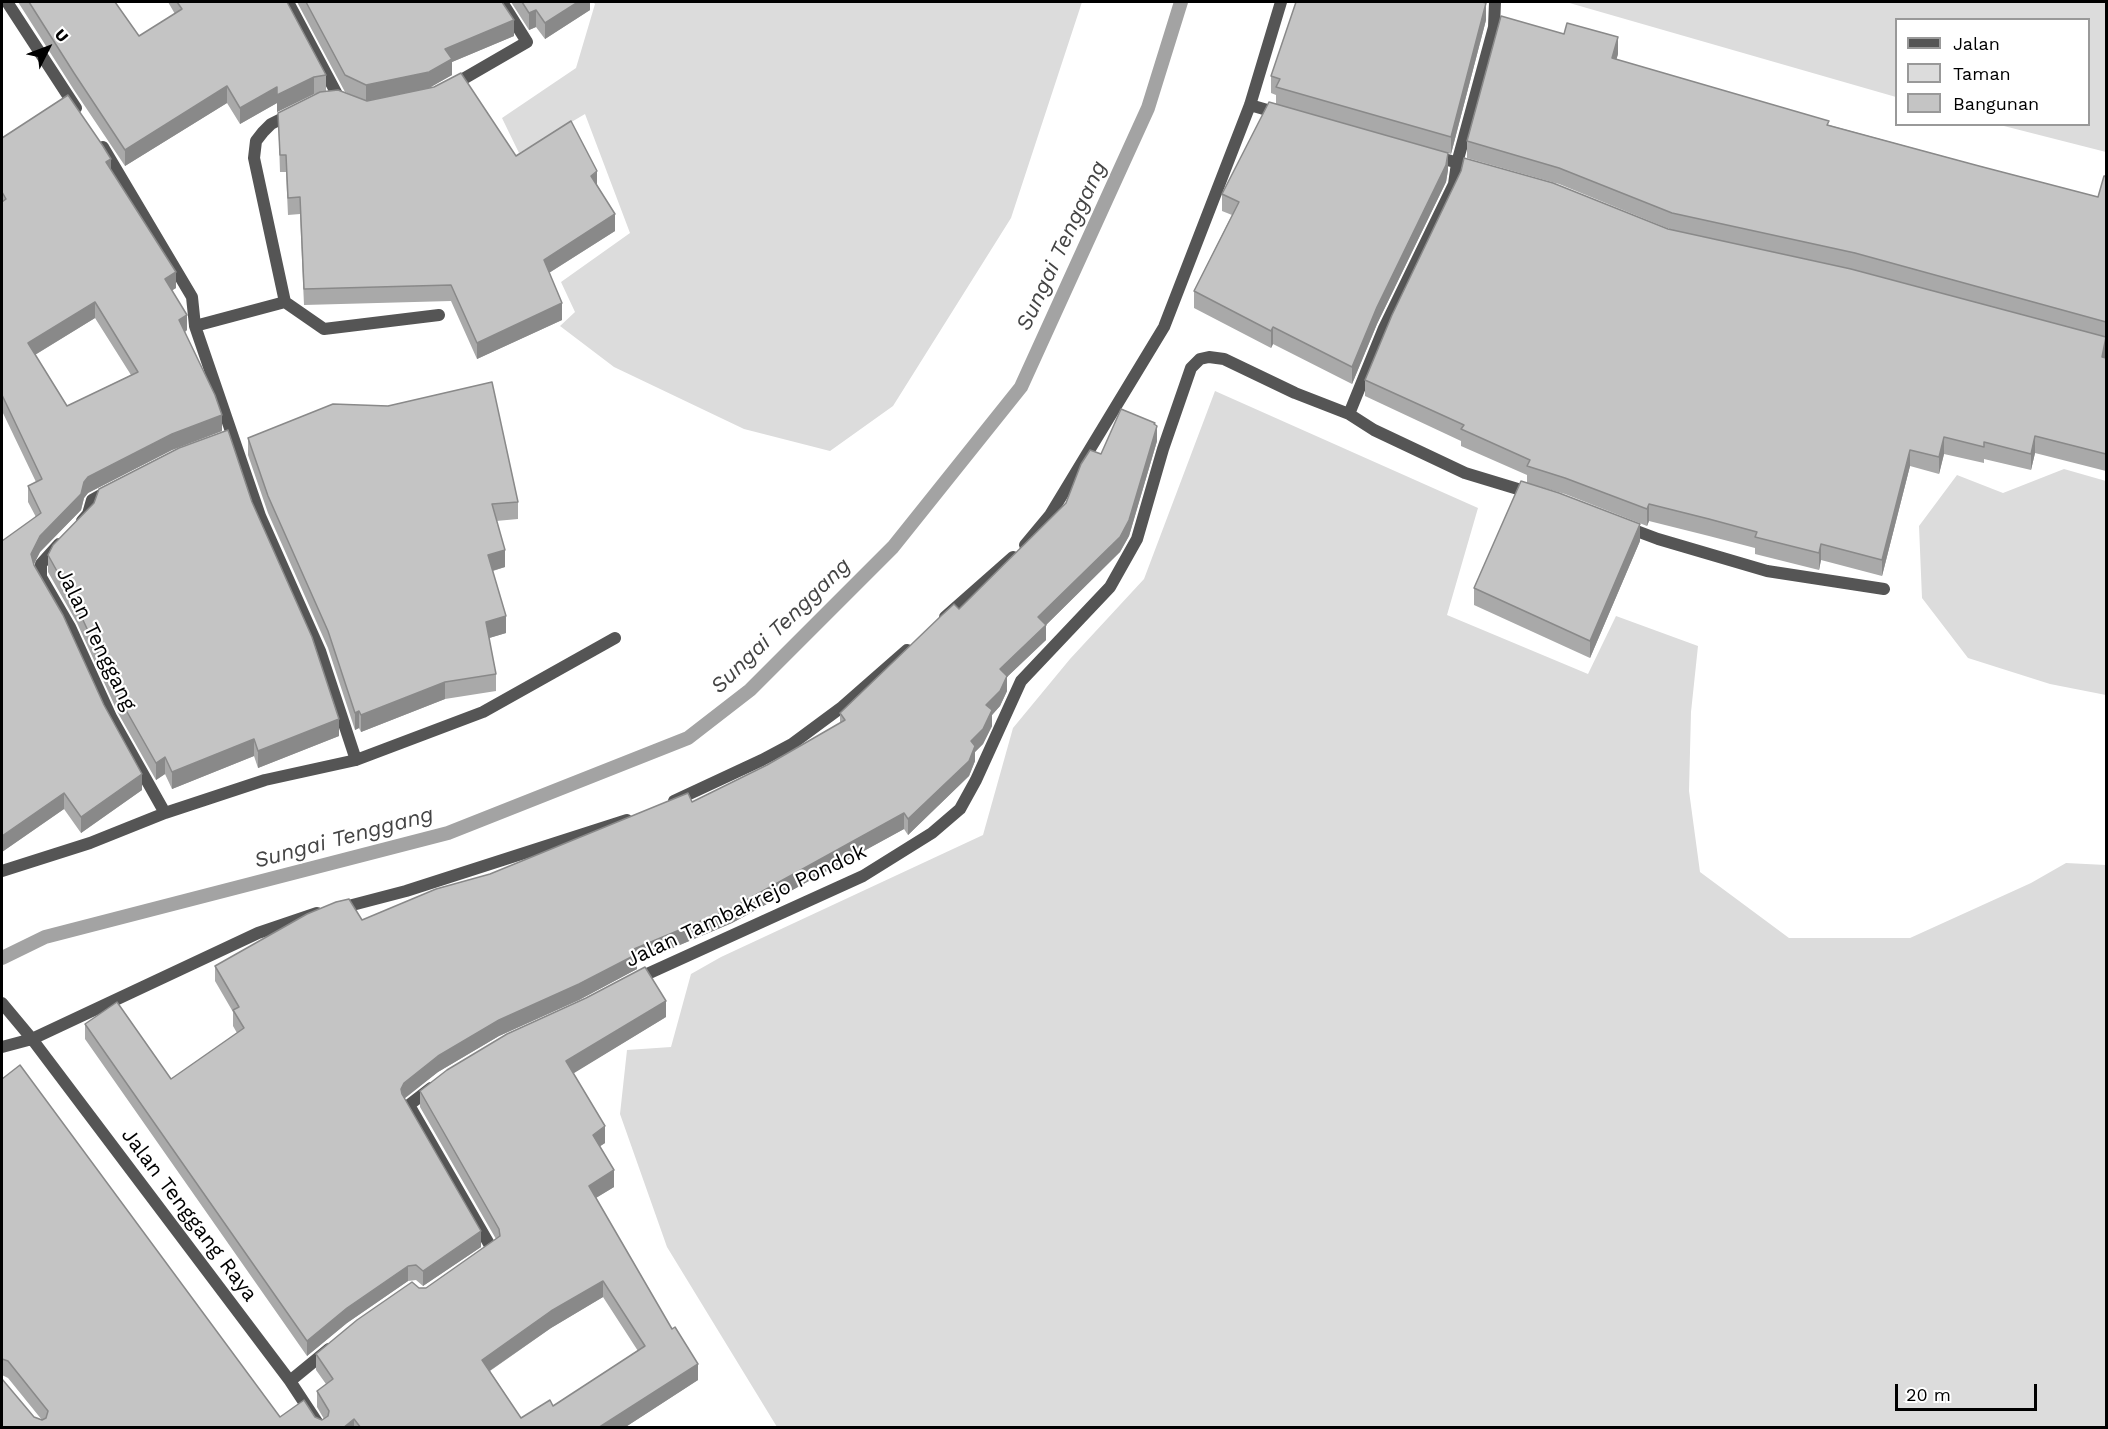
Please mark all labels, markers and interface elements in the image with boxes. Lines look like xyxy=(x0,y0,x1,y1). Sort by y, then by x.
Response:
north arrow xyxy=(18,18,78,78)
legend xyxy=(1895,18,2090,126)
text: U xyxy=(51,25,73,46)
text: Jalan xyxy=(1953,33,2000,54)
text: Taman xyxy=(1953,63,2011,84)
text: Bangunan xyxy=(1953,93,2039,114)
water label: Sungai Tenggang xyxy=(1011,157,1113,335)
water label: Sungai Tenggang xyxy=(705,552,857,700)
street label: Jalan Tenggang xyxy=(51,563,141,715)
water label: Sungai Tenggang xyxy=(252,801,436,875)
street label: Jalan Tambakrejo Pondok xyxy=(622,839,870,973)
street label: Jalan Tenggang Raya xyxy=(116,1123,262,1307)
scale bar xyxy=(1898,1372,2040,1410)
text: 20 m xyxy=(1906,1384,1951,1405)

